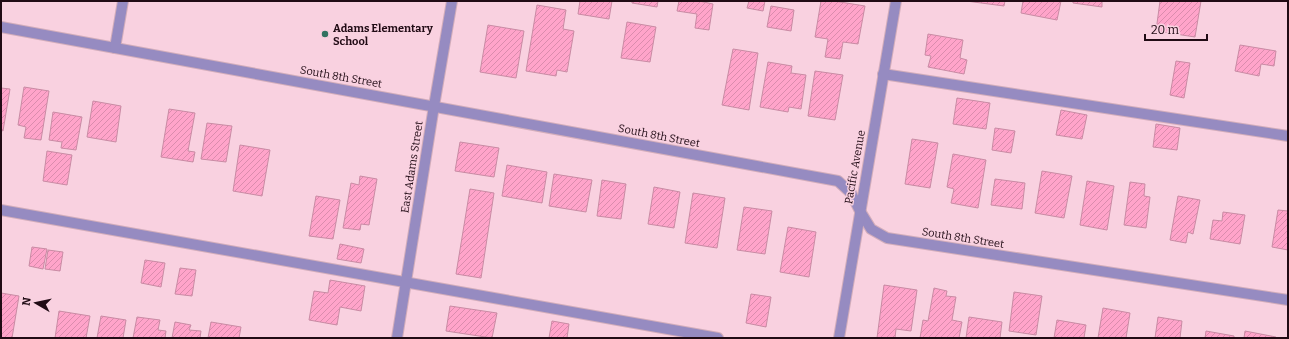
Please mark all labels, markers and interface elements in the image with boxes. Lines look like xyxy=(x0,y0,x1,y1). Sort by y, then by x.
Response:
scale bar xyxy=(1145,16,1207,42)
place label: Adams Elementary School xyxy=(333,22,434,48)
text: 20 m xyxy=(1151,23,1180,37)
marker: Adams Elementary School xyxy=(320,29,330,39)
street label: South 8th Street xyxy=(299,63,383,91)
street label: East Adams Street xyxy=(398,120,426,214)
street label: South 8th Street xyxy=(617,122,701,150)
street label: Pacific Avenue xyxy=(842,129,868,205)
street label: South 8th Street xyxy=(921,225,1005,251)
north arrow xyxy=(16,283,56,323)
text: N xyxy=(20,296,34,307)

